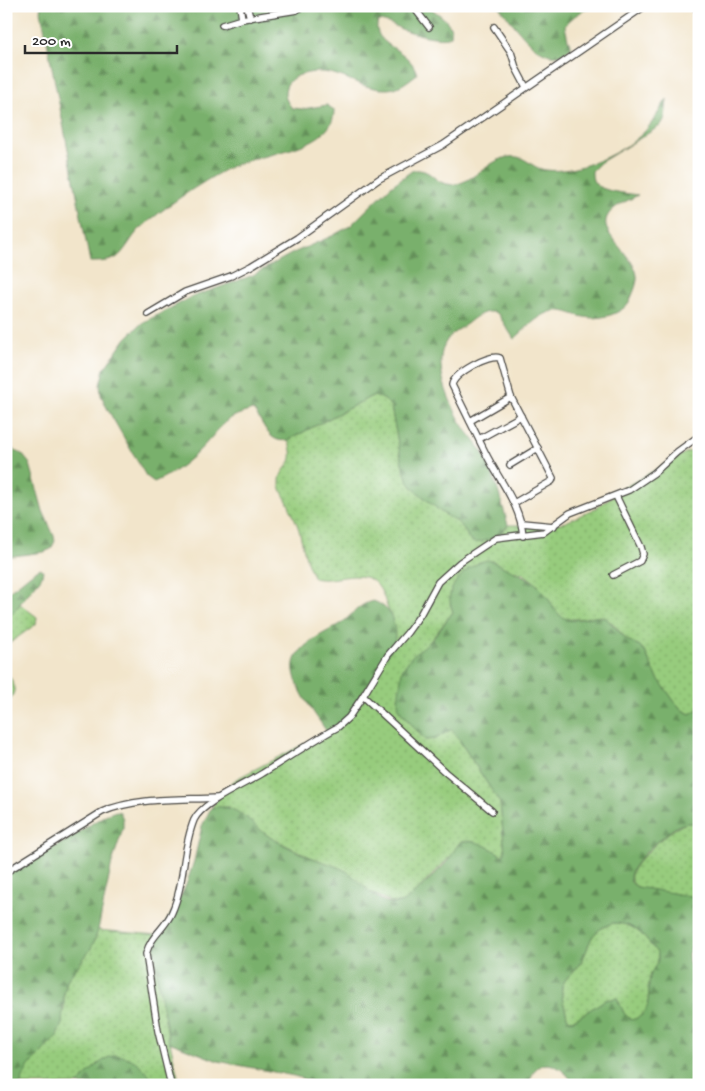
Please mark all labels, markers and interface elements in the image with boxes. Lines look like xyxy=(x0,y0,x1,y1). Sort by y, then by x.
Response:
scale bar xyxy=(25,22,178,54)
text: 200 m xyxy=(32,33,71,51)

